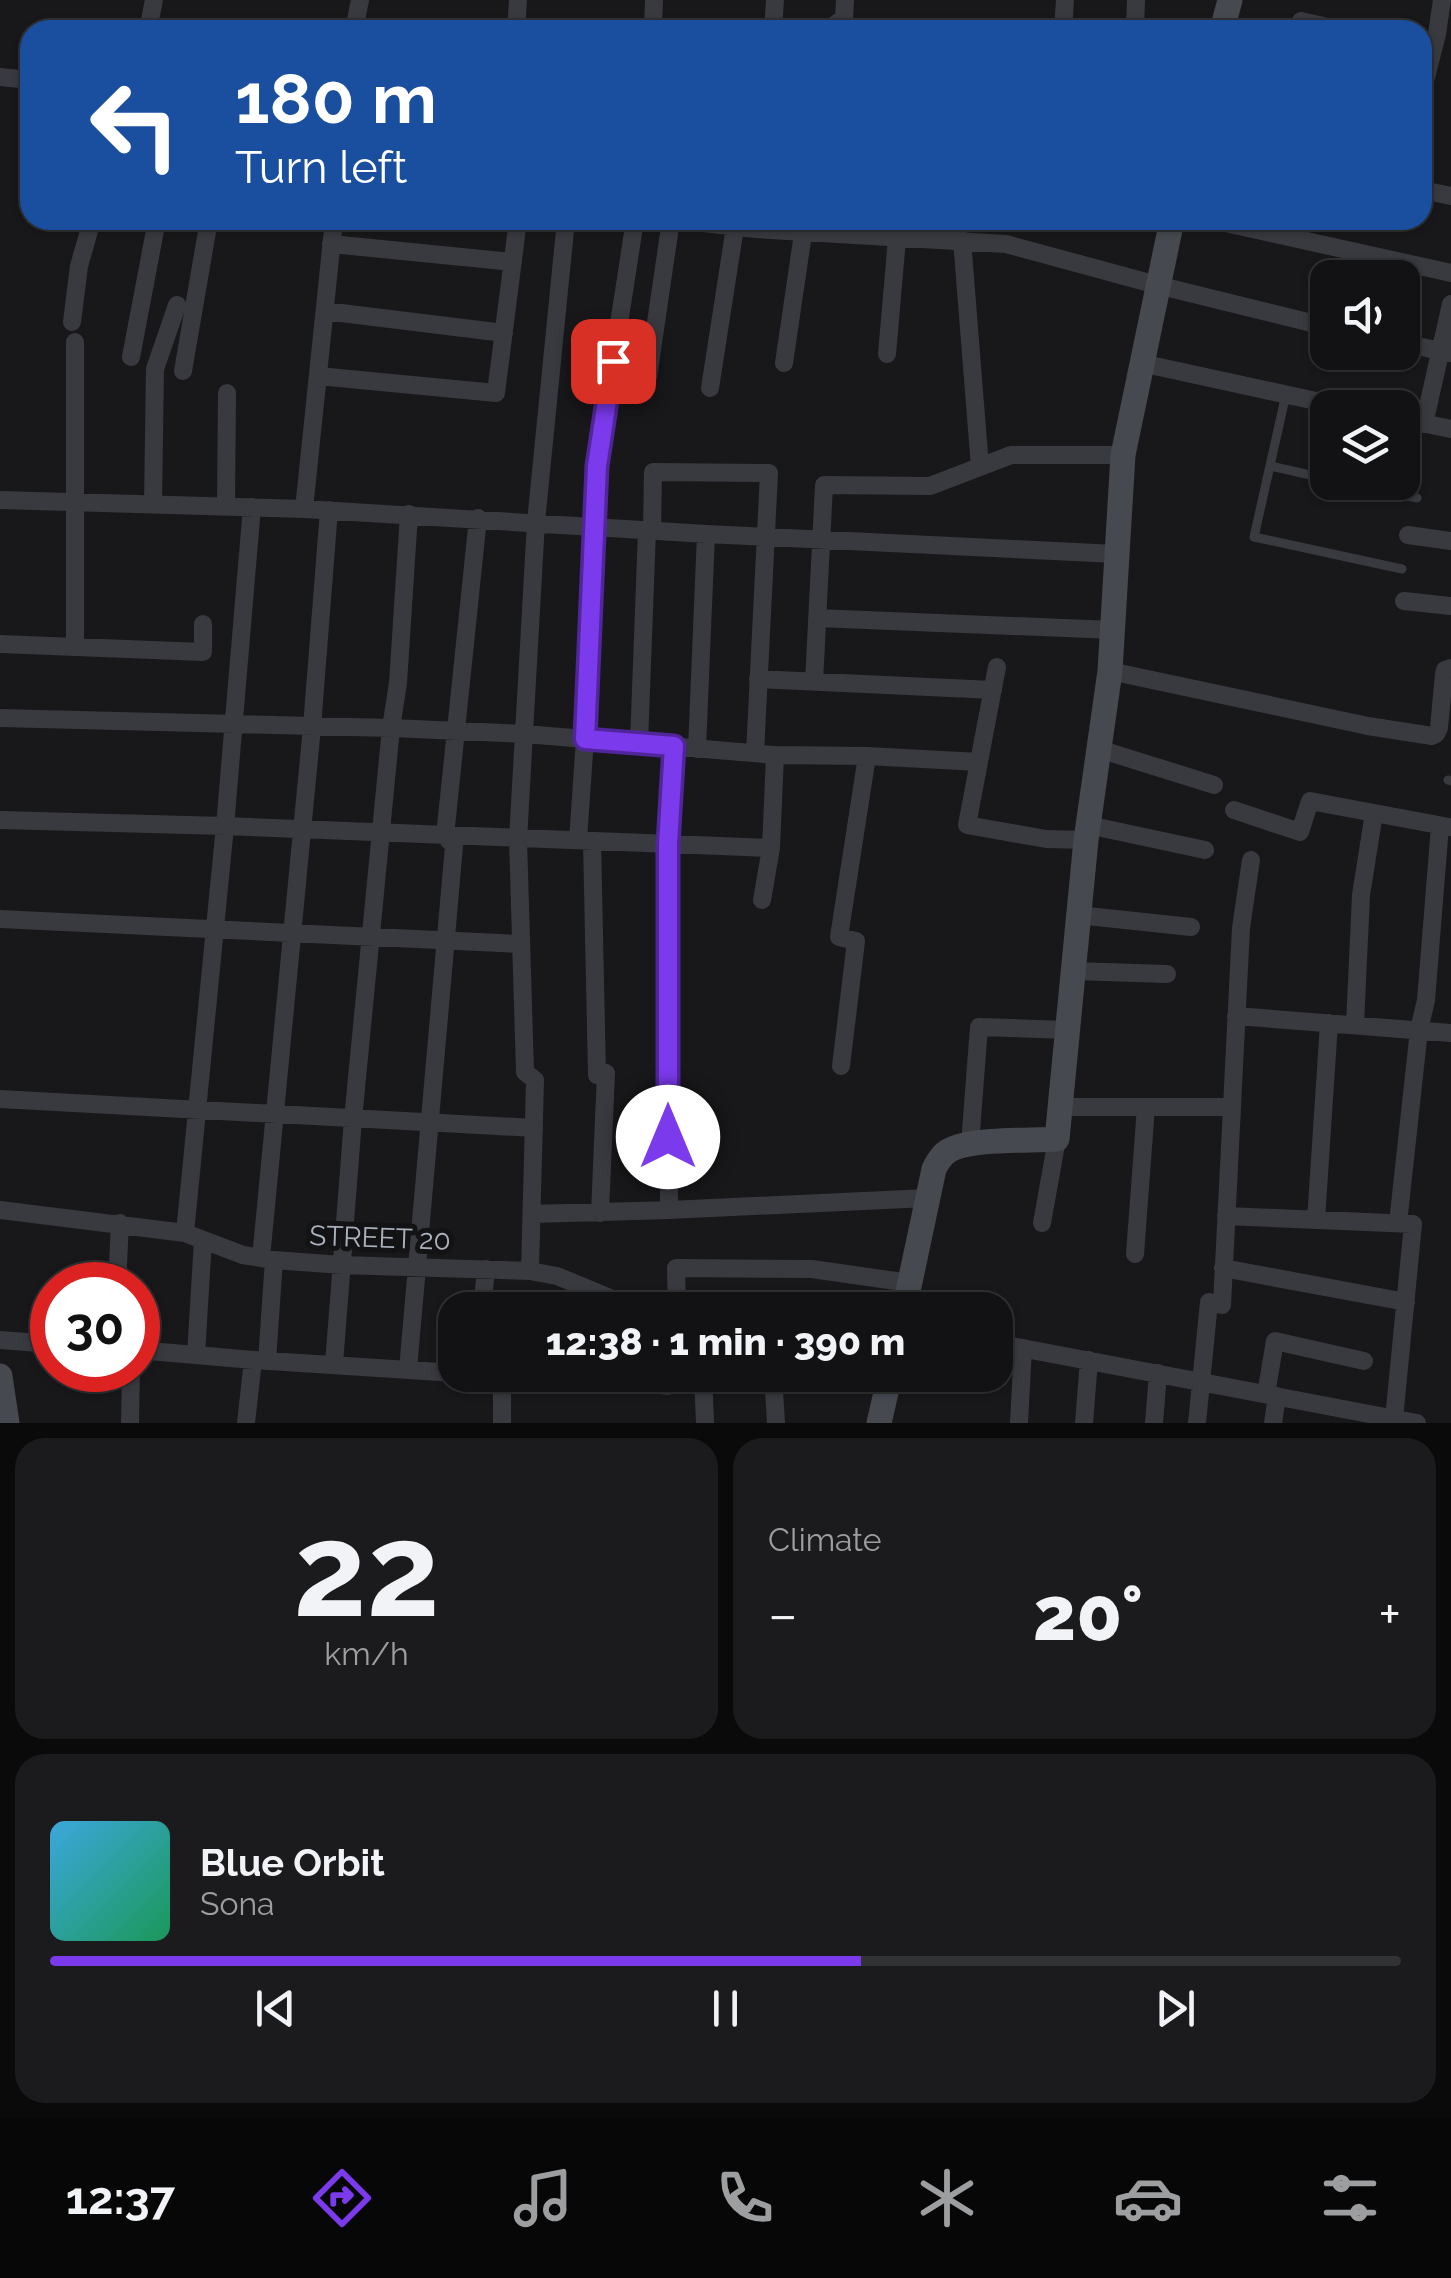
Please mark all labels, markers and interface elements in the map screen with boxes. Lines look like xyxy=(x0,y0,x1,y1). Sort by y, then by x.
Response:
text: 180 m xyxy=(235,57,437,139)
icon: left xyxy=(70,60,200,190)
text: Turn left xyxy=(235,141,407,194)
map controls xyxy=(1310,260,1420,500)
button: sound xyxy=(1310,260,1420,370)
pin xyxy=(571,319,656,404)
icon: arrive xyxy=(586,334,641,389)
button: layers xyxy=(1310,390,1420,500)
position arrow xyxy=(616,1085,720,1189)
street label: STREET 20 xyxy=(309,1219,451,1257)
speed limit sign: 30 xyxy=(30,1262,160,1392)
text: 12:38 · 1 min · 390 m xyxy=(546,1319,905,1364)
text: 22 xyxy=(293,1494,440,1646)
text: Climate xyxy=(768,1521,882,1558)
text: 20° xyxy=(1033,1569,1143,1658)
text: − xyxy=(768,1582,798,1647)
text: + xyxy=(1378,1582,1401,1647)
text: km/h xyxy=(324,1635,409,1672)
text: Blue Orbit xyxy=(200,1840,385,1885)
text: Sona xyxy=(200,1885,275,1922)
icon: previous xyxy=(248,1981,303,2036)
icon: pause xyxy=(698,1981,753,2036)
icon: next xyxy=(1148,1981,1203,2036)
icon: directions xyxy=(307,2163,377,2233)
icon: music xyxy=(508,2163,578,2233)
icon: phone xyxy=(710,2163,780,2233)
icon: climate xyxy=(912,2163,982,2233)
icon: car xyxy=(1113,2163,1183,2233)
icon: filters xyxy=(1315,2163,1385,2233)
text: 12:37 xyxy=(66,2172,175,2225)

